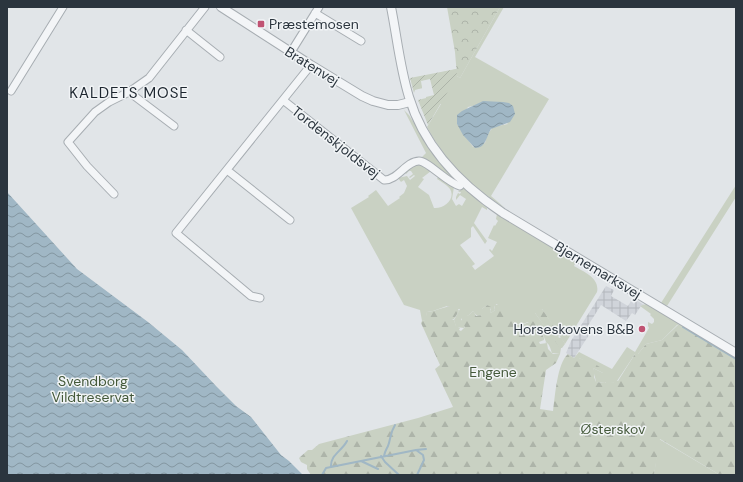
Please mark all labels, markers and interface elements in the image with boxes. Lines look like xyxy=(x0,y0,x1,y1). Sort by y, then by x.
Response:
place label: Præstemosen xyxy=(269,15,359,33)
marker: Præstemosen xyxy=(256,19,266,29)
street label: Bratenvej xyxy=(282,42,342,90)
district label: KALDETS MOSE xyxy=(69,83,189,103)
street label: Tordenskjoldsvej xyxy=(288,102,384,182)
street label: Bjernemarksvej xyxy=(551,237,645,303)
place label: Horseskovens B&B xyxy=(514,320,634,338)
marker: Horseskovens B&B xyxy=(637,324,647,334)
park label: Engene xyxy=(469,363,517,381)
park label: Svendborg Vildtreservat xyxy=(51,372,135,406)
park label: Østerskov xyxy=(581,420,646,438)

